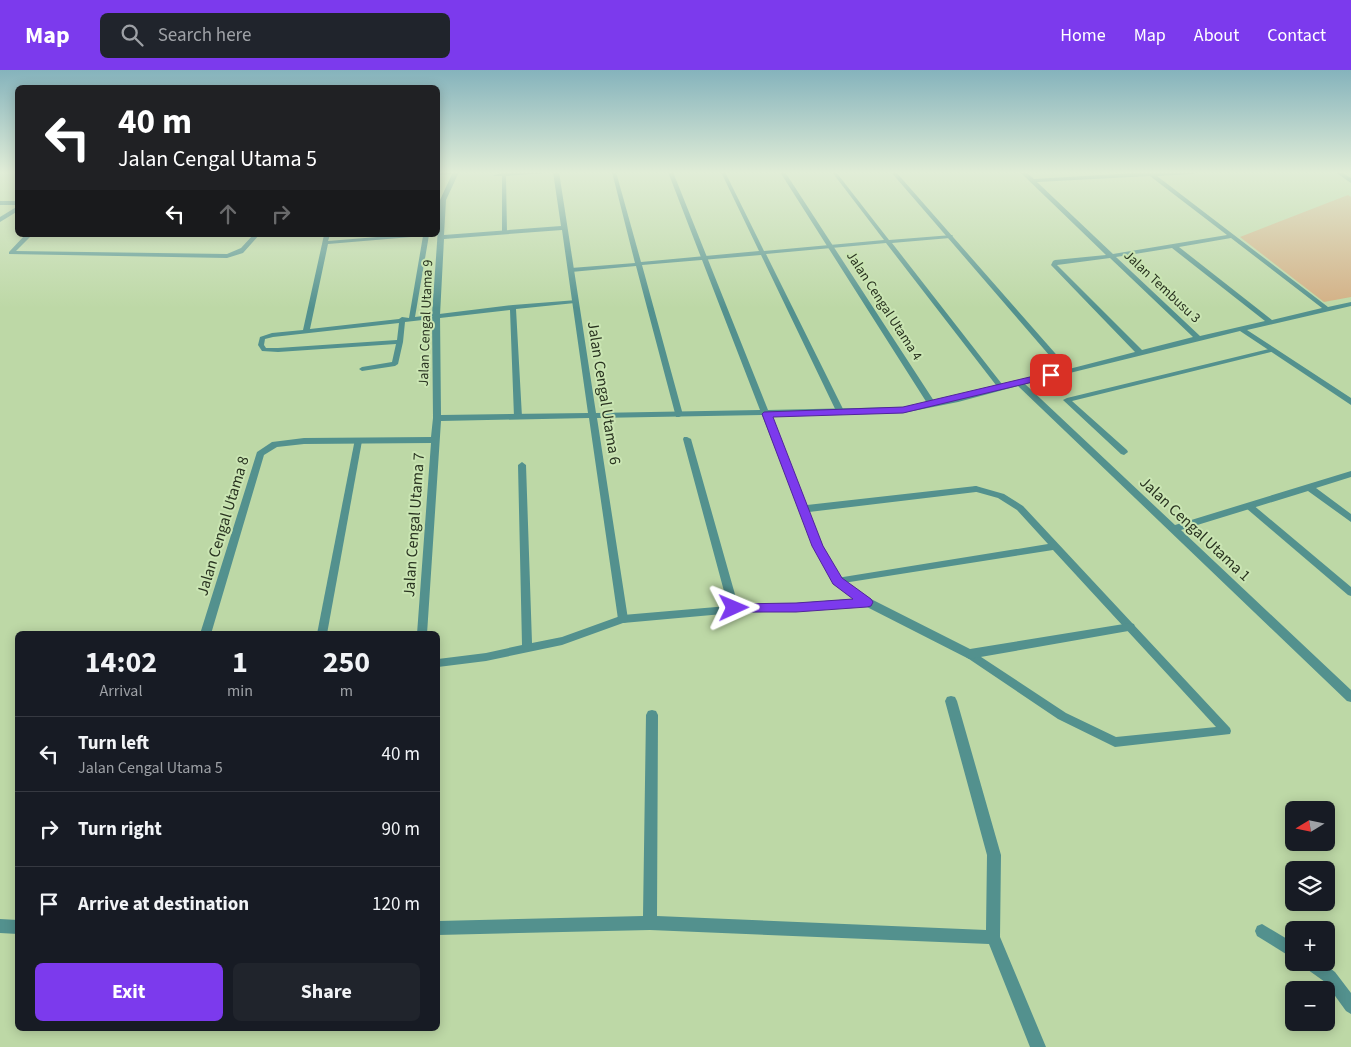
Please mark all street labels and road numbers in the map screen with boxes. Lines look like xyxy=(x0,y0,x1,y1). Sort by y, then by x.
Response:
street label: Jalan Tembusu 3 xyxy=(1119,246,1205,328)
street label: Jalan Cengal Utama 4 xyxy=(841,247,927,365)
street label: Jalan Cengal Utama 9 xyxy=(414,259,438,387)
street label: Jalan Cengal Utama 6 xyxy=(582,320,626,466)
street label: Jalan Cengal Utama 7 xyxy=(398,452,430,598)
street label: Jalan Cengal Utama 8 xyxy=(191,454,255,598)
street label: Jalan Cengal Utama 1 xyxy=(1135,472,1255,586)

